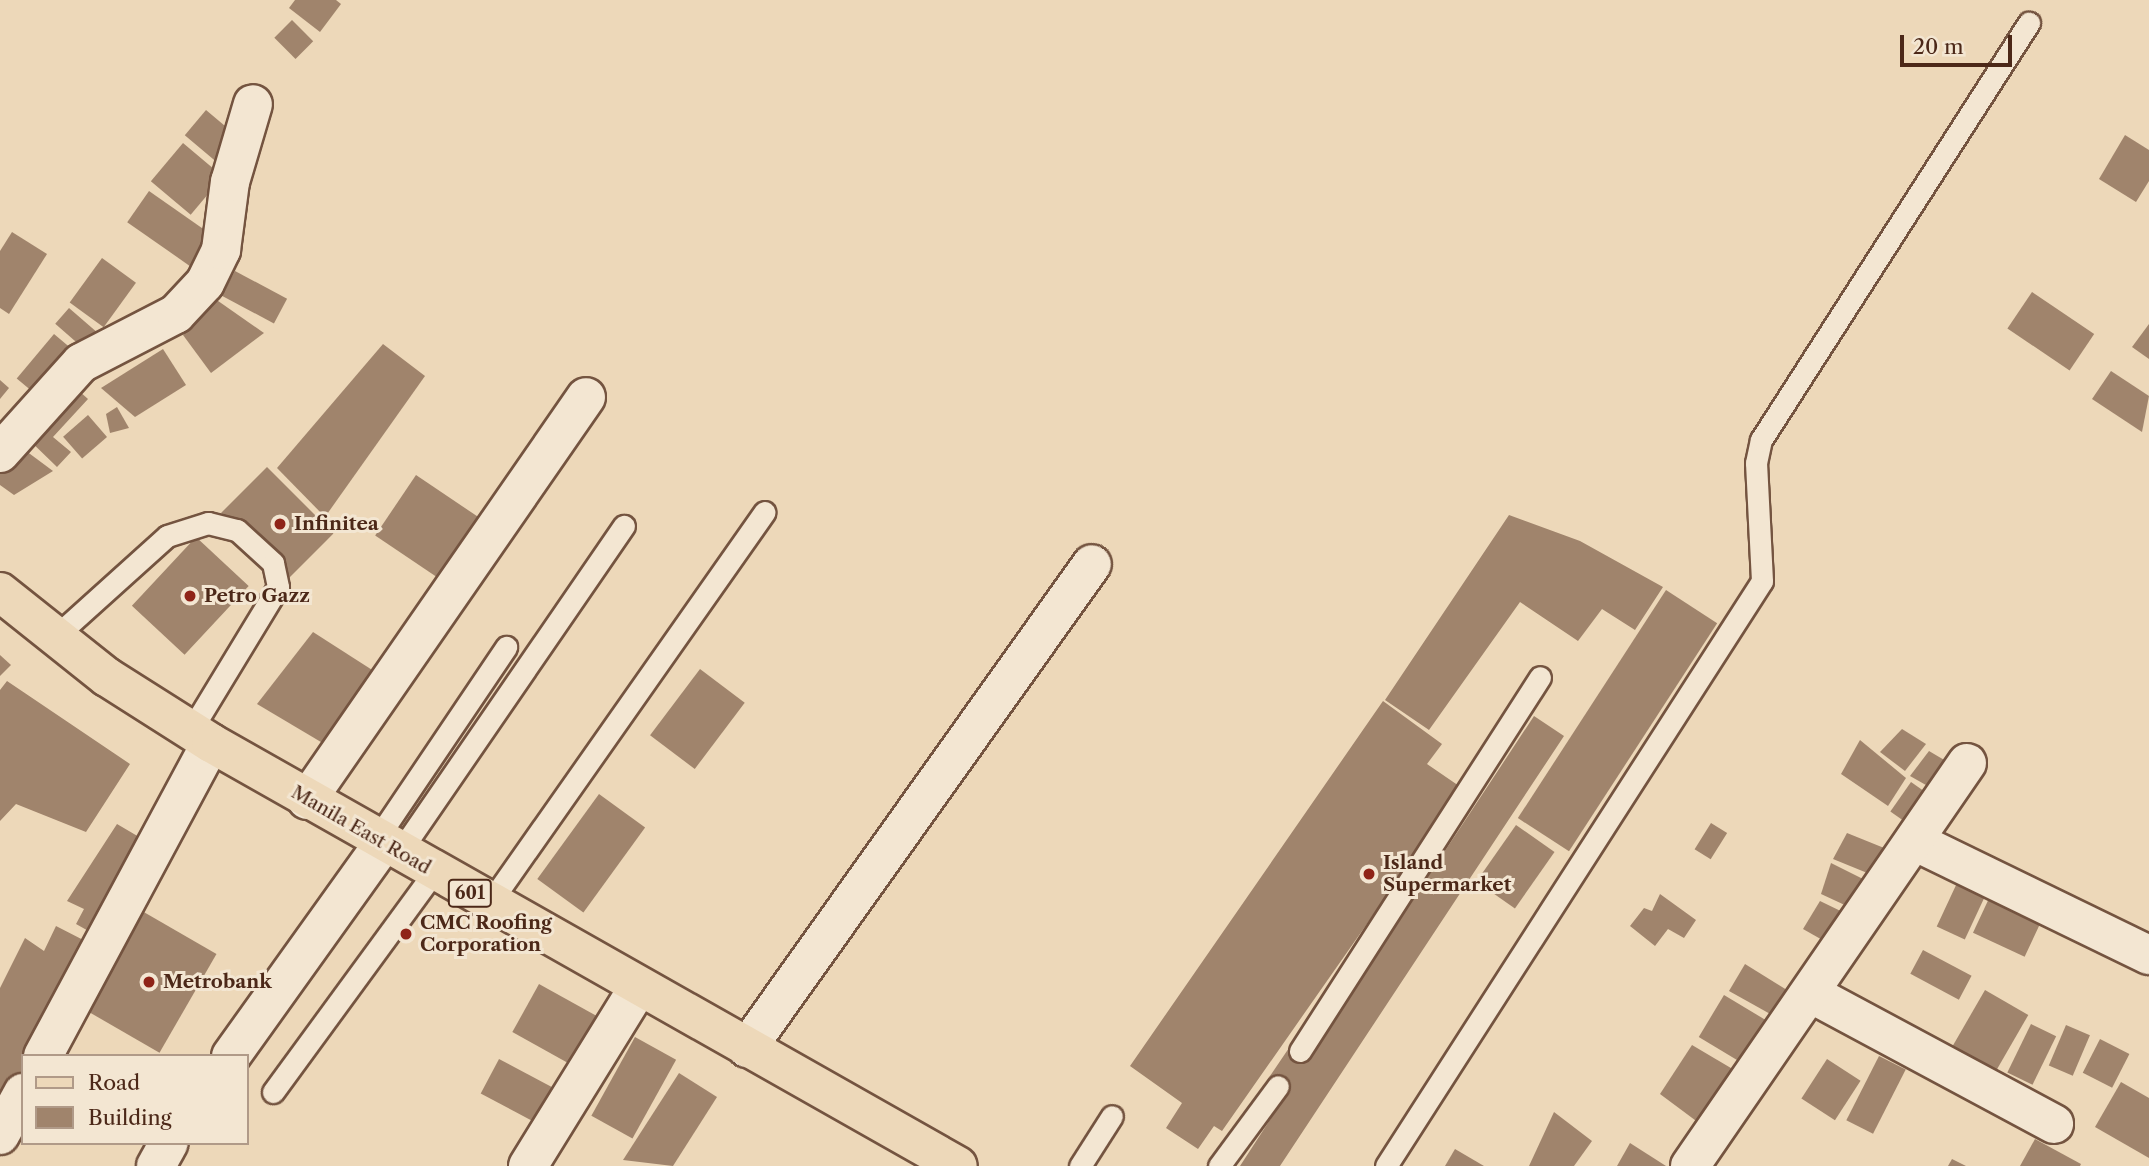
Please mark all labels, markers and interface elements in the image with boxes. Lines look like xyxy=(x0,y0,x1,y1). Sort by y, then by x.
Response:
scale bar xyxy=(1904,21,2016,65)
text: 20 m xyxy=(1913,34,1964,59)
place label: Infinitea xyxy=(294,513,379,535)
marker: Infinitea xyxy=(272,516,288,532)
place label: Petro Gazz xyxy=(204,585,310,607)
marker: Petro Gazz xyxy=(182,588,198,604)
street label: Manila East Road xyxy=(287,781,435,879)
place label: Island Supermarket xyxy=(1383,852,1511,896)
marker: Island Supermarket xyxy=(1361,866,1377,882)
road number: 601 xyxy=(447,878,493,908)
place label: CMC Roofing Corporation xyxy=(420,912,552,956)
marker: CMC Roofing Corporation xyxy=(398,926,414,942)
place label: Metrobank xyxy=(163,971,272,993)
marker: Metrobank xyxy=(141,974,157,990)
legend xyxy=(21,1054,248,1145)
text: Road xyxy=(88,1070,140,1095)
text: Building xyxy=(88,1105,172,1130)

